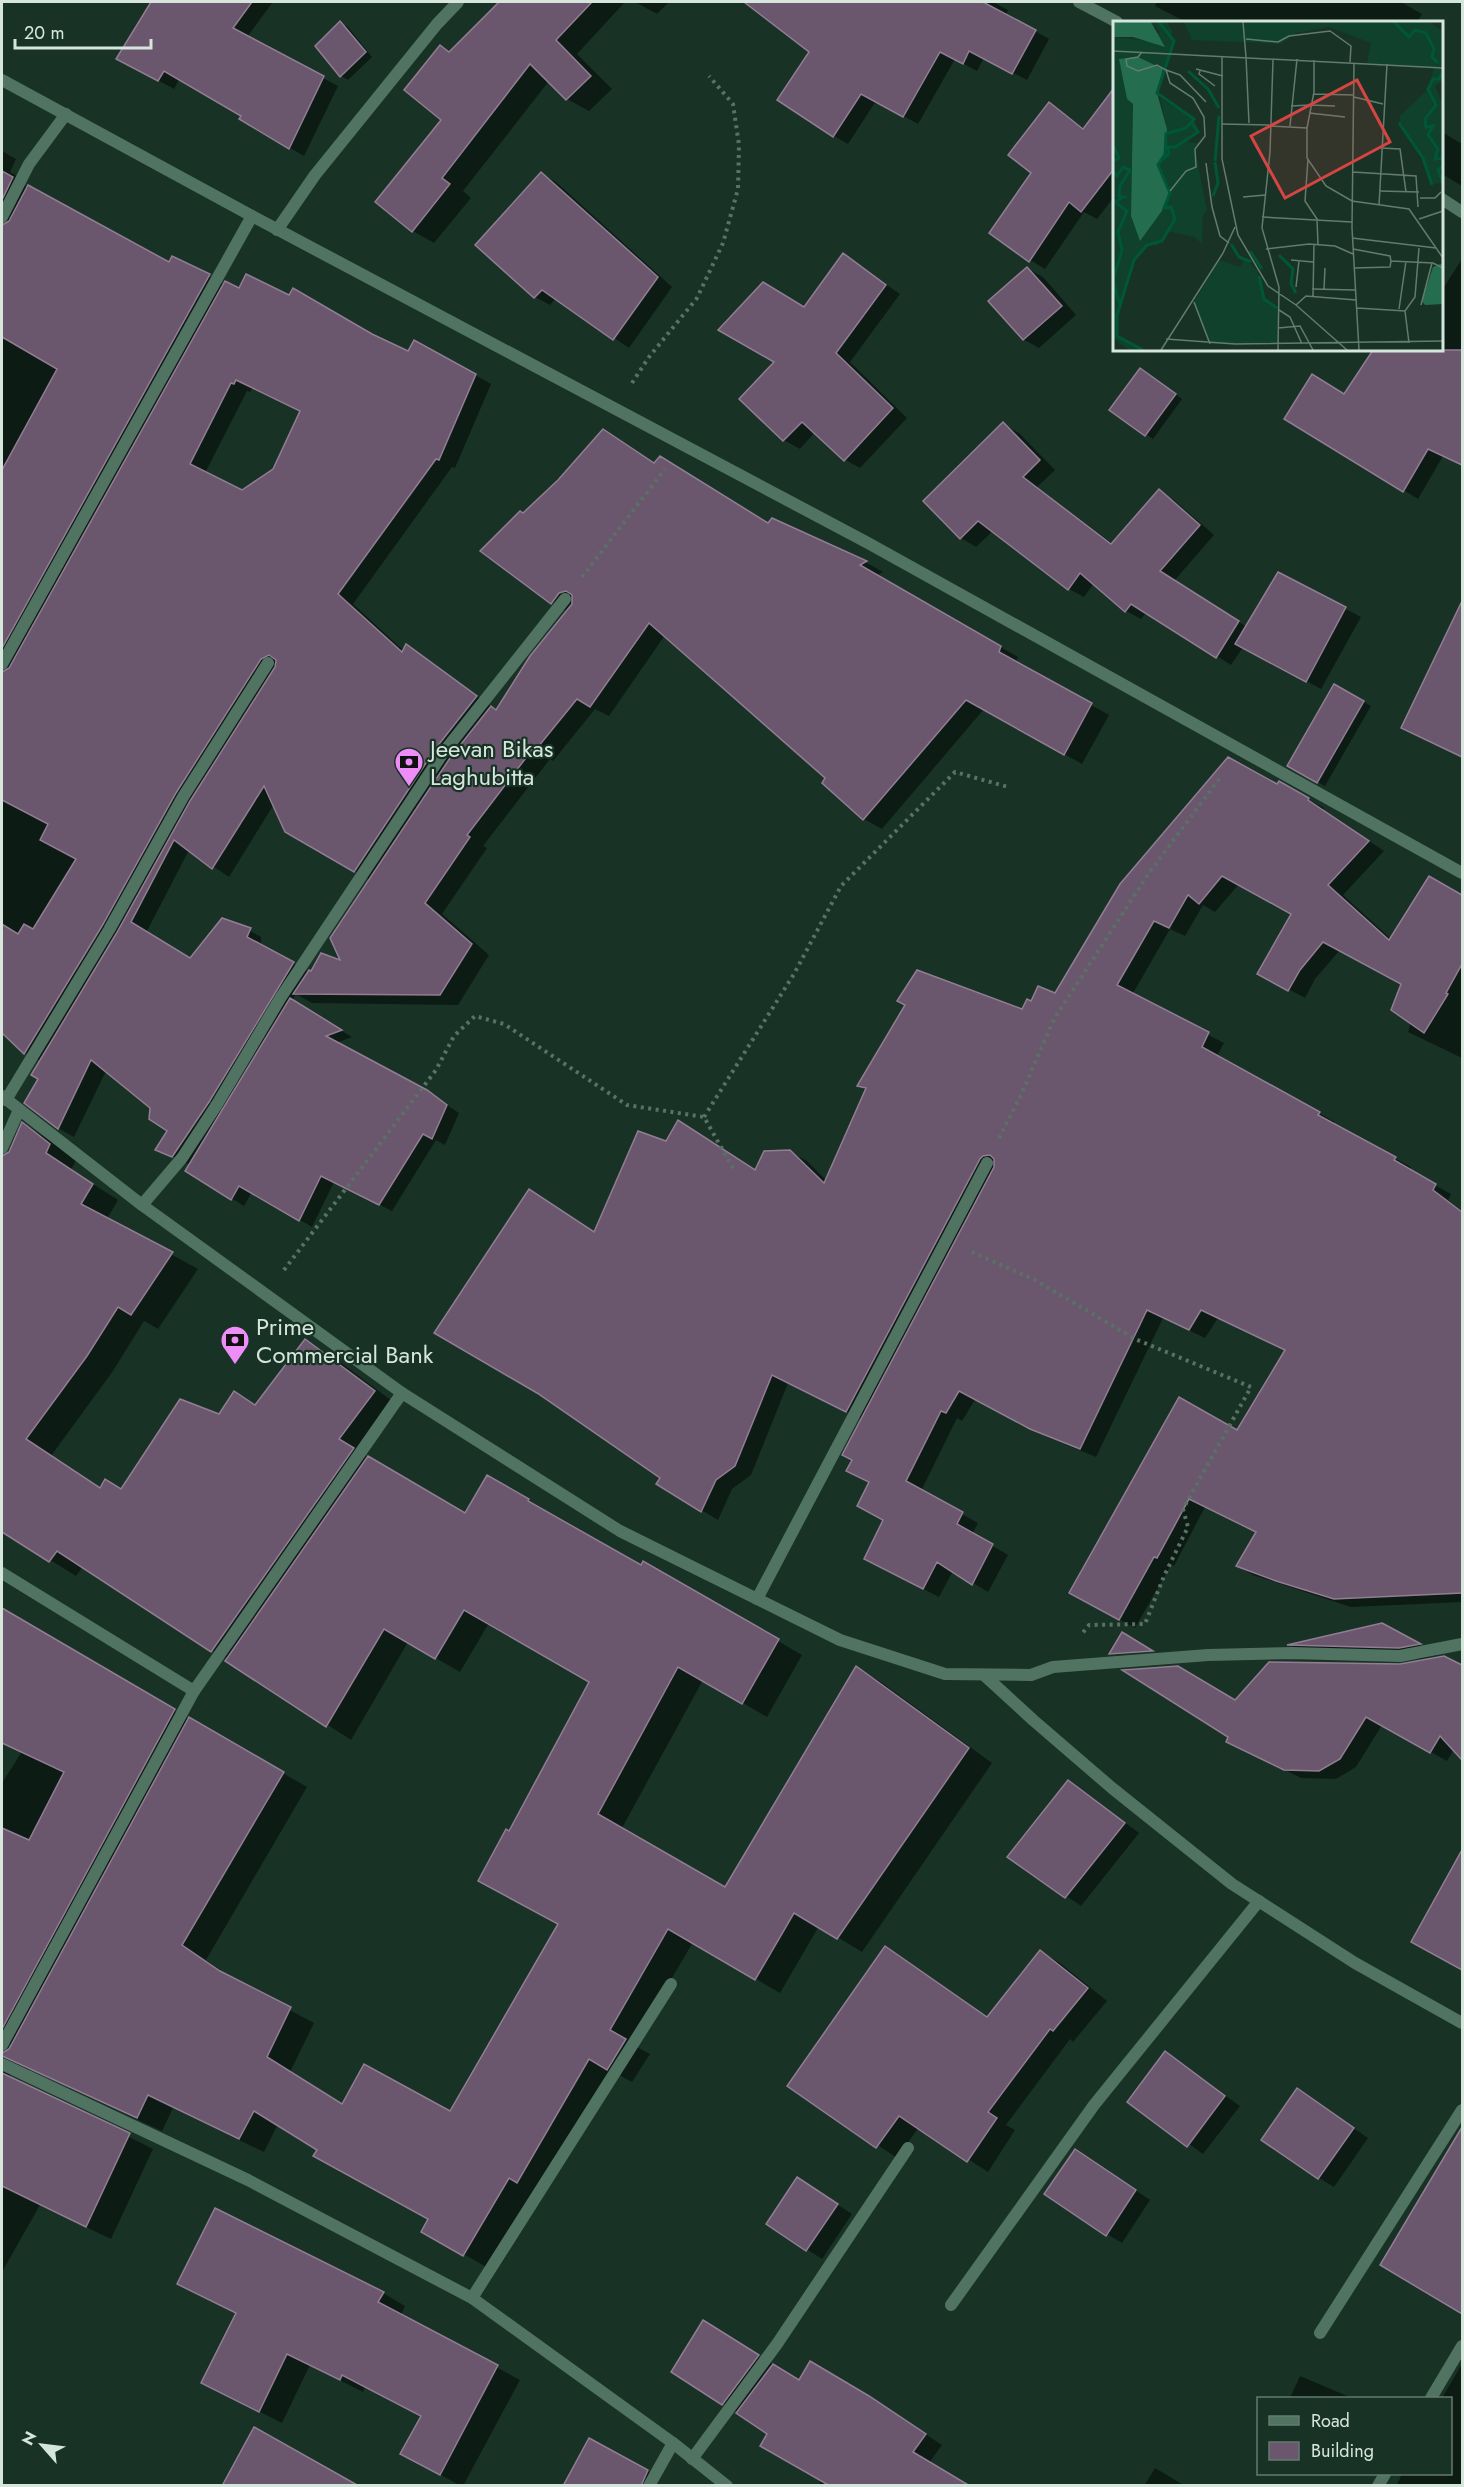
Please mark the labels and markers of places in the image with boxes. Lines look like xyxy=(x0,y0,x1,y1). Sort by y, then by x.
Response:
place label: Jeevan Bikas Laghubitta xyxy=(427,731,553,794)
bank icon: Jeevan Bikas Laghubitta xyxy=(393,746,425,788)
place label: Prime Commercial Bank xyxy=(256,1309,434,1372)
bank icon: Prime Commercial Bank xyxy=(219,1324,251,1366)

